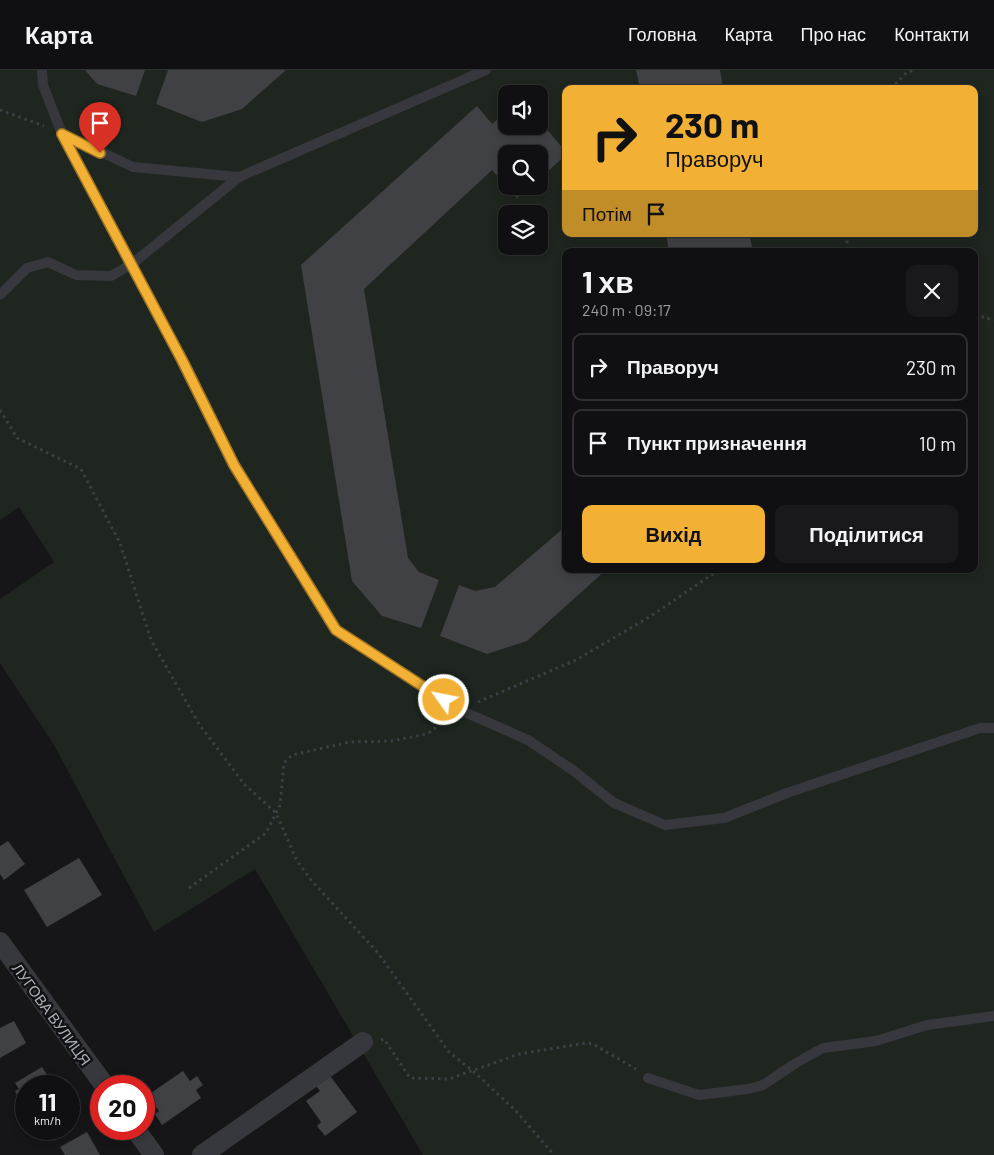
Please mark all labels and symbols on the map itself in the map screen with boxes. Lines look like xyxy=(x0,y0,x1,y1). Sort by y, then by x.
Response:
pin xyxy=(79,102,121,153)
position arrow xyxy=(417,673,469,725)
street label: ЛУГОВА ВУЛИЦЯ xyxy=(9,959,95,1069)
speed limit sign: 20 xyxy=(90,1075,155,1140)

